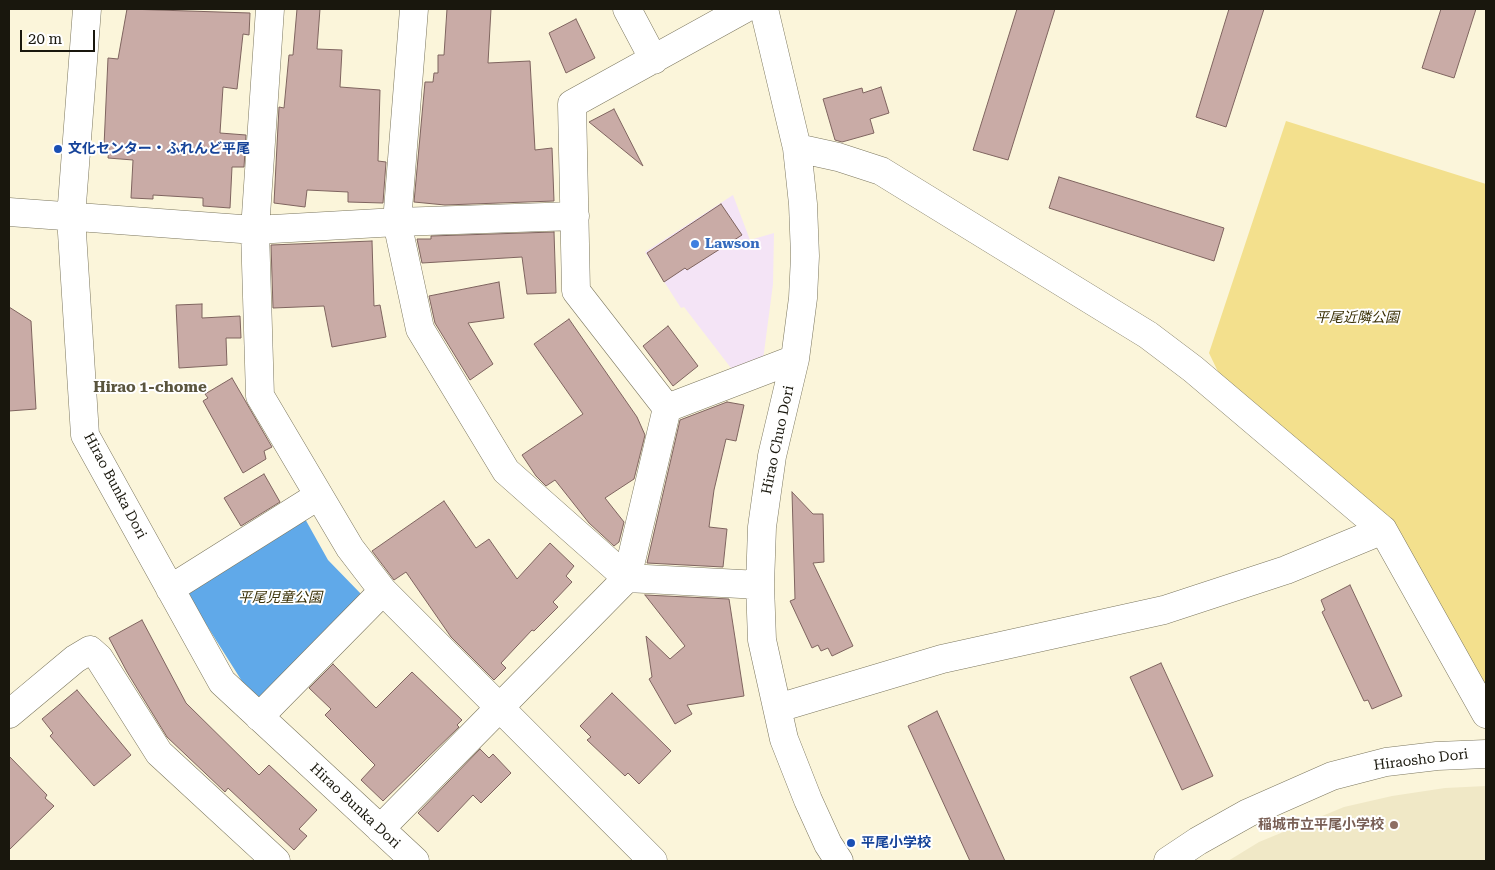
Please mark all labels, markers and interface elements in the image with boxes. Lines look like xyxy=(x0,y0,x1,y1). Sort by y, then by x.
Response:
scale bar xyxy=(22,20,98,52)
text: 20 m xyxy=(28,30,62,48)
place label: 文化センター・ふれんど平尾 xyxy=(68,141,250,157)
marker: 文化センター・ふれんど平尾 xyxy=(52,143,64,155)
place label: Lawson xyxy=(705,236,760,252)
marker: Lawson xyxy=(689,238,701,250)
park label: 平尾近隣公園 xyxy=(1315,310,1399,326)
district label: Hirao 1-chome xyxy=(93,379,207,397)
street label: Hirao Chuo Dori xyxy=(758,384,798,496)
street label: Hirao Bunka Dori xyxy=(80,430,150,542)
park label: 平尾児童公園 xyxy=(238,590,322,606)
street label: Hiraosho Dori xyxy=(1373,746,1469,774)
street label: Hirao Bunka Dori xyxy=(306,760,404,852)
place label: 稲城市立平尾小学校 xyxy=(1258,817,1384,833)
marker: 稲城市立平尾小学校 xyxy=(1388,819,1400,831)
place label: 平尾小学校 xyxy=(861,835,931,851)
marker: 平尾小学校 xyxy=(845,837,857,849)

